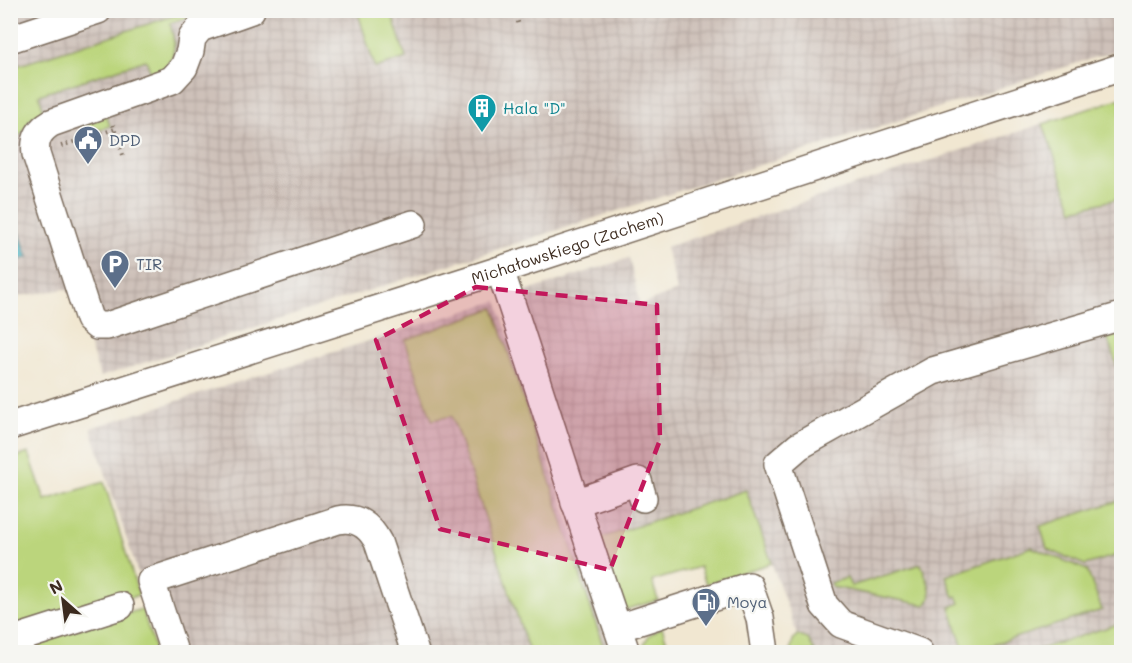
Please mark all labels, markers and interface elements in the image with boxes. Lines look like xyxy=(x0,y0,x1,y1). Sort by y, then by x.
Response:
building icon: Hala "D" xyxy=(466,92,498,134)
place label: Hala "D" xyxy=(503,97,566,118)
public building icon: DPD xyxy=(72,124,104,166)
place label: DPD xyxy=(109,129,141,150)
street label: Michałowskiego (Zachem) xyxy=(468,206,666,289)
parking icon: TIR xyxy=(99,248,131,290)
place label: TIR xyxy=(136,253,162,274)
north arrow xyxy=(33,570,93,630)
text: N xyxy=(45,574,66,598)
fuel station icon: Moya xyxy=(690,586,722,628)
place label: Moya xyxy=(727,591,768,612)

